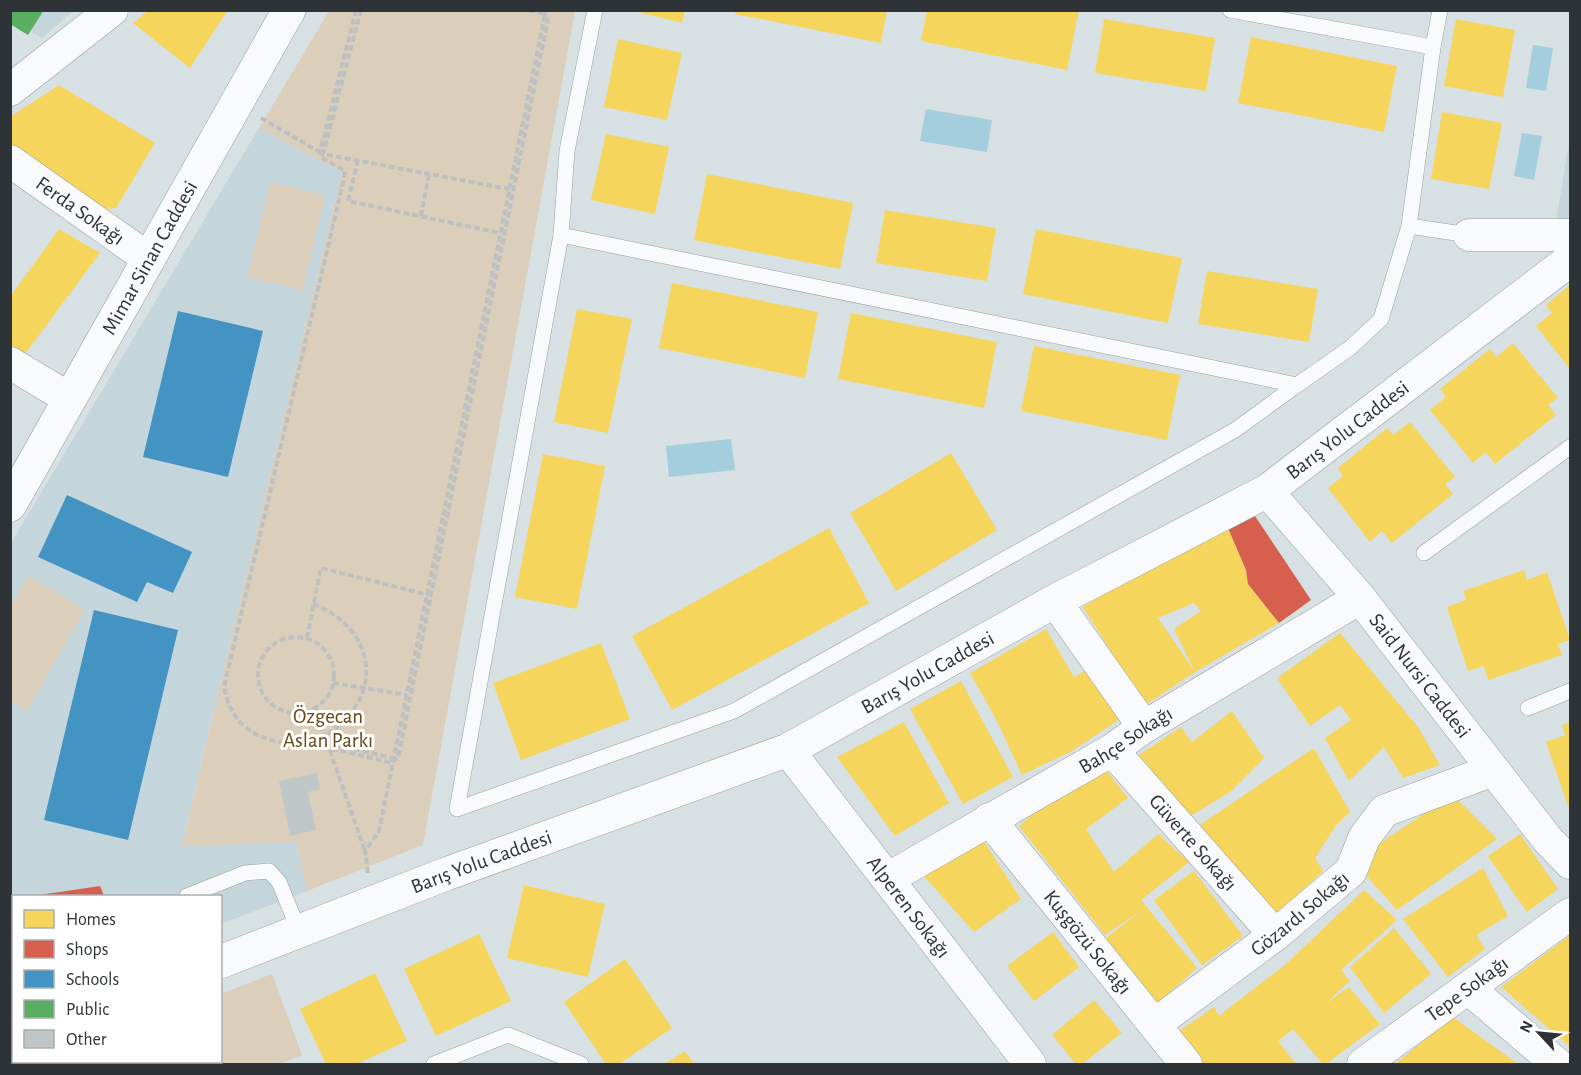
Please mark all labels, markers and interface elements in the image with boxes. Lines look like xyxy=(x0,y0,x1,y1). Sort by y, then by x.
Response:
street label: Ferda Sokağı xyxy=(32,173,128,249)
street label: Mimar Sinan Caddesi xyxy=(98,177,201,338)
street label: Barış Yolu Caddesi xyxy=(1282,377,1413,483)
street label: Said Nursi Caddesi xyxy=(1365,610,1475,742)
street label: Barış Yolu Caddesi xyxy=(858,627,998,718)
street label: Bahçe Sokağı xyxy=(1075,702,1176,778)
park label: Özgecan Aslan Parkı xyxy=(283,705,373,751)
street label: Güverte Sokağı xyxy=(1145,790,1241,895)
street label: Barış Yolu Caddesi xyxy=(408,827,555,898)
street label: Alperen Sokağı xyxy=(863,852,954,962)
street label: Gözardı Sokağı xyxy=(1247,868,1353,960)
street label: Kuşgözü Sokağı xyxy=(1040,886,1136,998)
legend xyxy=(12,895,222,1063)
text: Homes xyxy=(66,911,116,929)
text: Shops xyxy=(66,941,108,959)
street label: Tepe Sokağı xyxy=(1422,952,1512,1026)
text: Schools xyxy=(66,971,119,989)
text: Public xyxy=(66,1001,109,1019)
north arrow xyxy=(1509,1003,1569,1063)
text: N xyxy=(1517,1018,1536,1035)
text: Other xyxy=(66,1031,107,1049)

